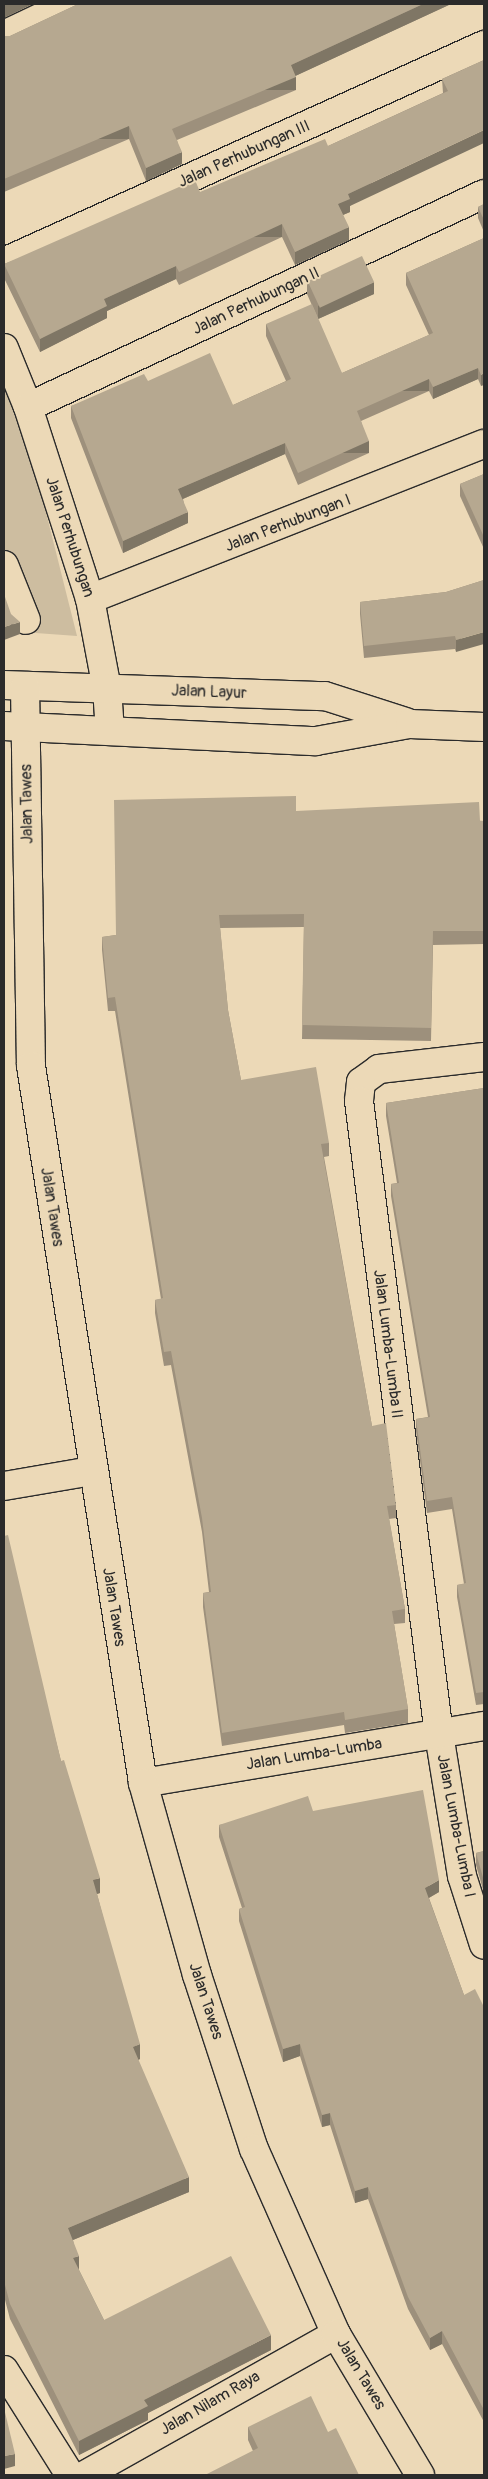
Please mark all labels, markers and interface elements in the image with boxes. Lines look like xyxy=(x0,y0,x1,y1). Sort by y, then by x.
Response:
street label: Jalan Perhubungan III xyxy=(175,116,313,192)
street label: Jalan Perhubungan II xyxy=(189,263,323,339)
street label: Jalan Perhubungan xyxy=(41,474,99,600)
street label: Jalan Perhubungan I xyxy=(222,490,354,556)
street label: Jalan Layur xyxy=(171,681,247,703)
street label: Jalan Tawes xyxy=(17,764,37,844)
street label: Jalan Tawes xyxy=(36,1166,68,1248)
street label: Jalan Lumba-Lumba II xyxy=(369,1268,407,1420)
street label: Jalan Tawes xyxy=(98,1566,130,1648)
street label: Jalan Lumba-Lumba xyxy=(245,1734,383,1774)
street label: Jalan Lumba-Lumba I xyxy=(433,1753,479,1899)
street label: Jalan Tawes xyxy=(185,1960,227,2042)
street label: Jalan Tawes xyxy=(332,2335,390,2413)
street label: Jalan Nilam Raya xyxy=(157,2367,263,2439)

